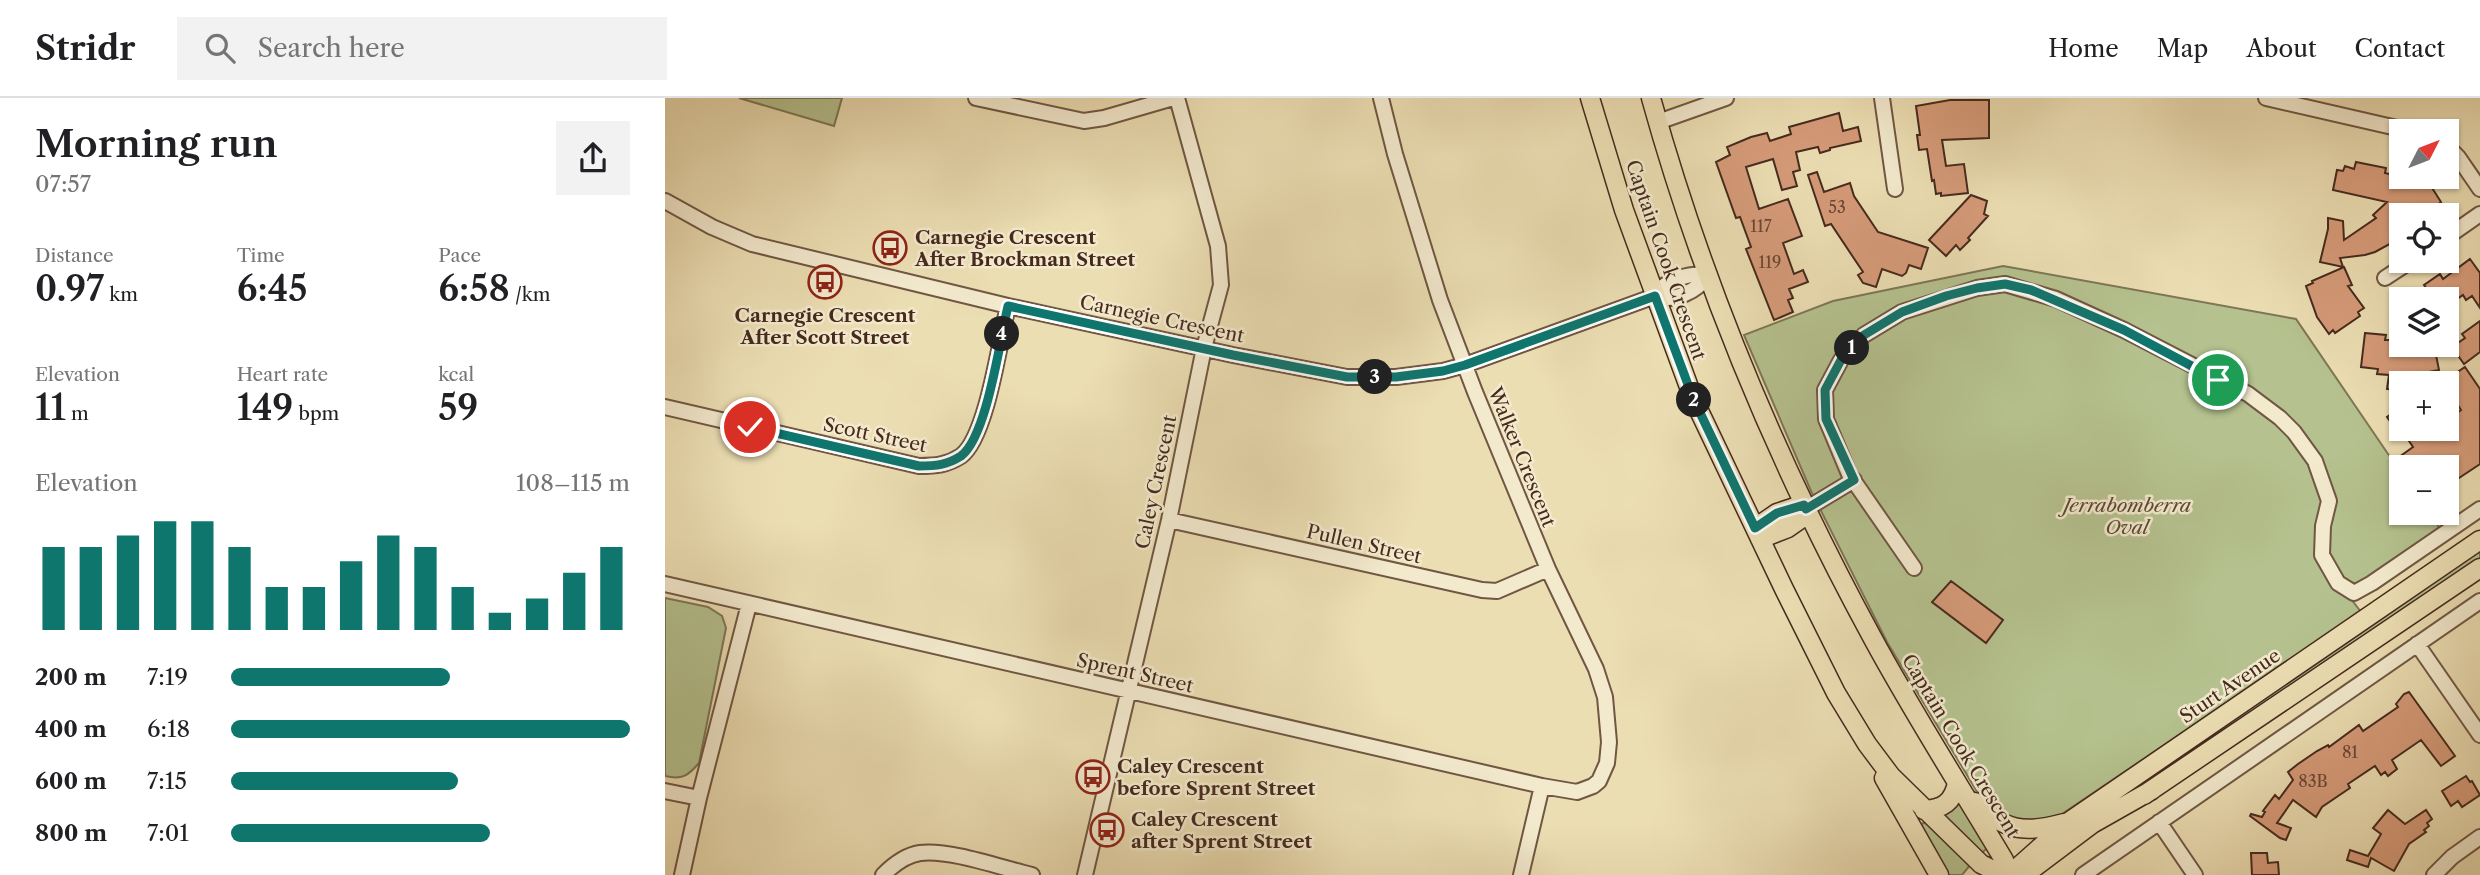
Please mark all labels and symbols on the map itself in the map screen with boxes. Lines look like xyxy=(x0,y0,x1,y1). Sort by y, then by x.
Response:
north arrow xyxy=(2389,119,2459,189)
street label: Captain Cook Crescent xyxy=(1621,157,1711,363)
house number: 53 xyxy=(1828,197,1846,217)
house number: 117 xyxy=(1750,216,1772,236)
place label: Carnegie Crescent After Brockman Street xyxy=(914,226,1136,271)
bus stop icon: Carnegie Crescent After Brockman Street xyxy=(871,229,909,267)
house number: 119 xyxy=(1759,252,1781,272)
bus stop icon: Carnegie Crescent After Scott Street xyxy=(806,263,844,301)
street label: Carnegie Crescent xyxy=(1078,290,1246,348)
place label: Carnegie Crescent After Scott Street xyxy=(735,304,916,349)
pin: 4 xyxy=(985,316,1019,352)
pin: 1 xyxy=(1835,330,1869,366)
pin xyxy=(2188,350,2248,410)
pin: 3 xyxy=(1357,360,1393,394)
pin: 2 xyxy=(1677,382,1711,418)
street label: Walker Crescent xyxy=(1483,383,1561,531)
pin xyxy=(720,397,780,457)
street label: Scott Street xyxy=(821,413,929,457)
street label: Caley Crescent xyxy=(1131,413,1181,551)
park label: Jerrabomberra Oval xyxy=(2058,494,2192,539)
street label: Pullen Street xyxy=(1304,520,1424,568)
street label: Sturt Avenue xyxy=(2175,644,2285,728)
street label: Sprent Street xyxy=(1074,648,1196,698)
street label: Captain Cook Crescent xyxy=(1897,650,2025,842)
house number: 81 xyxy=(2342,742,2358,762)
place label: Caley Crescent before Sprent Street xyxy=(1116,755,1316,800)
bus stop icon: Caley Crescent before Sprent Street xyxy=(1074,758,1112,796)
house number: 83B xyxy=(2298,771,2328,791)
place label: Caley Crescent after Sprent Street xyxy=(1131,808,1313,853)
bus stop icon: Caley Crescent after Sprent Street xyxy=(1088,811,1126,849)

